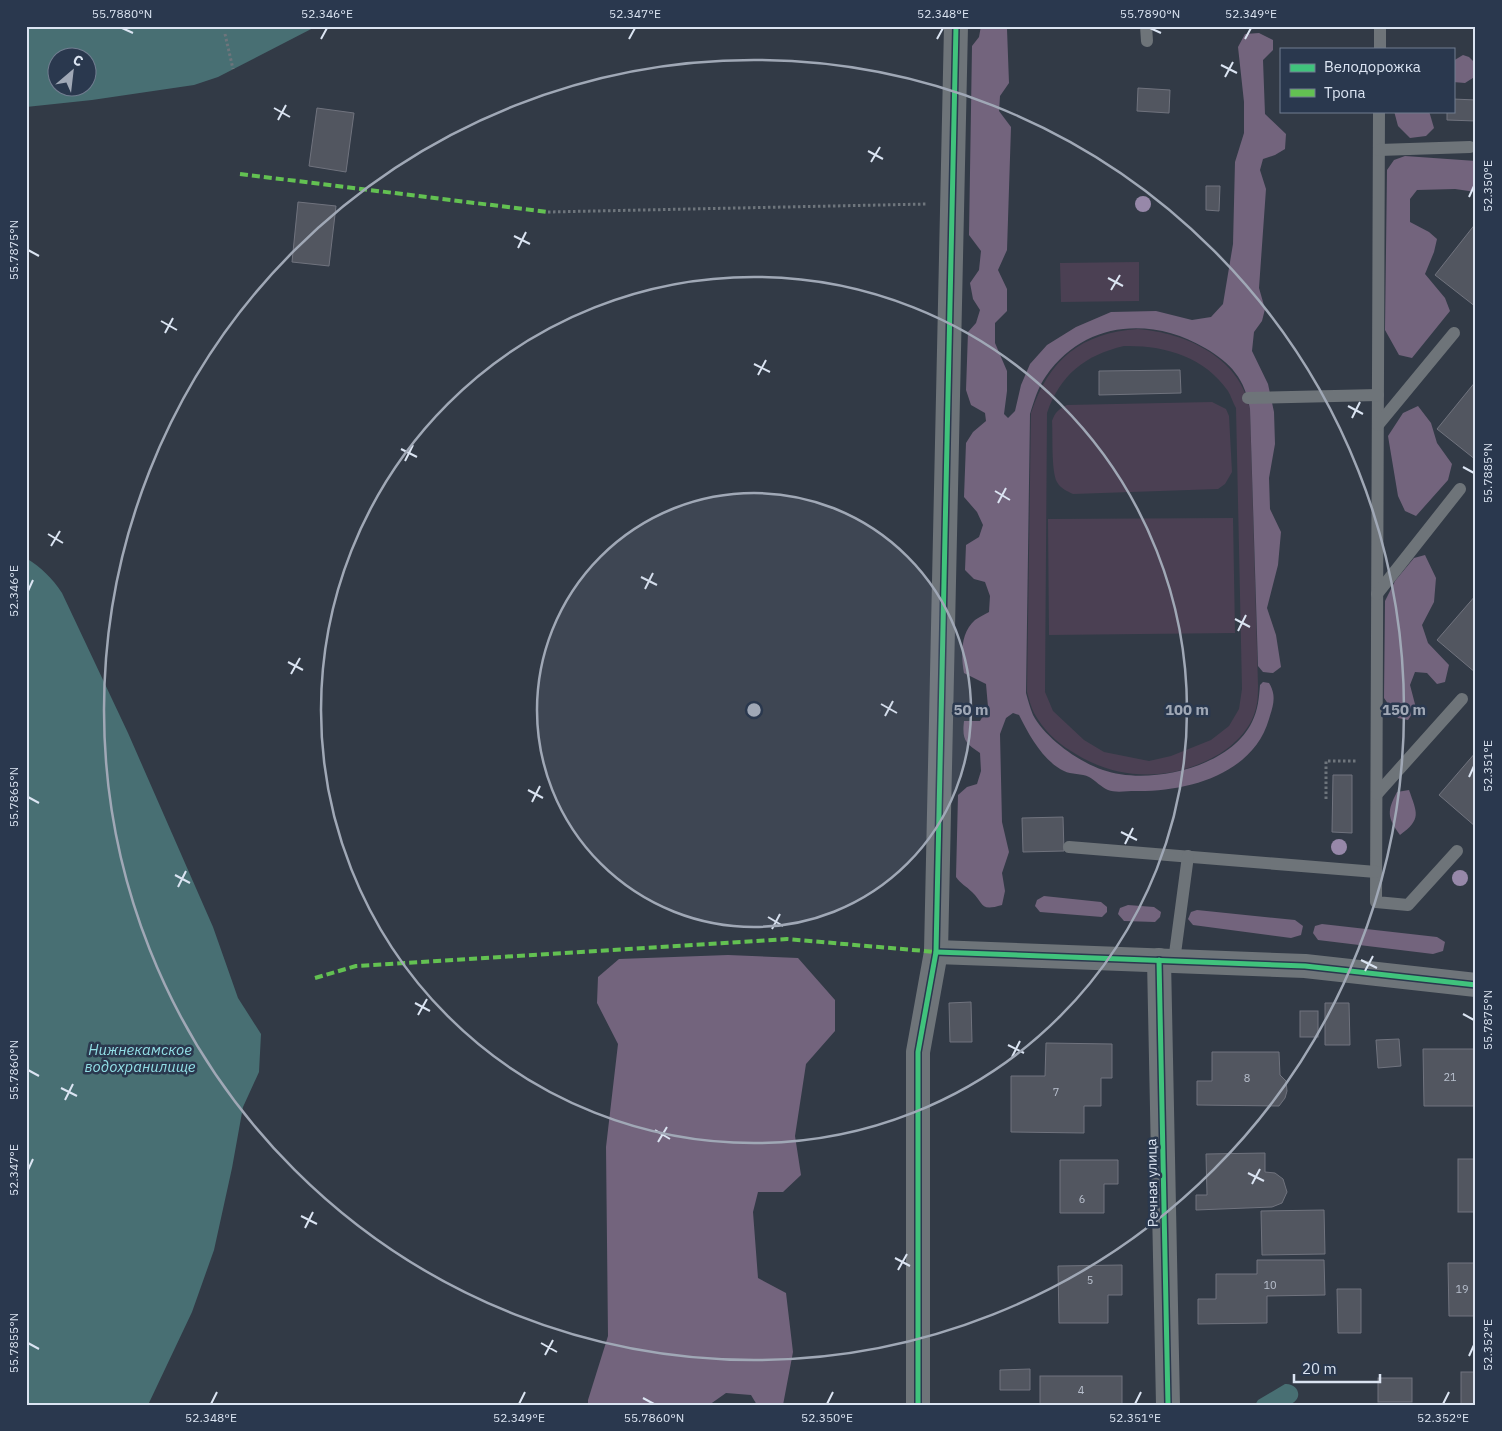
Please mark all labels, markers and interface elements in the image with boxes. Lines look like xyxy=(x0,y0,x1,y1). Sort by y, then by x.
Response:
text: 55.7880°N xyxy=(92,6,152,21)
text: 52.346°E xyxy=(301,6,353,21)
text: 52.347°E xyxy=(609,6,661,21)
text: 52.348°E xyxy=(917,6,969,21)
text: 55.7890°N xyxy=(1120,6,1180,21)
text: 52.349°E xyxy=(1225,6,1277,21)
north arrow xyxy=(48,48,98,98)
legend xyxy=(1280,48,1454,112)
text: С xyxy=(70,50,86,71)
text: Велодорожка xyxy=(1324,57,1421,76)
text: Тропа xyxy=(1324,83,1366,102)
text: 52.350°E xyxy=(1480,160,1495,212)
text: 55.7875°N xyxy=(6,220,21,280)
text: 55.7885°N xyxy=(1480,443,1495,503)
text: 52.346°E xyxy=(6,565,21,617)
text: 50 m xyxy=(954,700,988,719)
text: 100 m xyxy=(1165,700,1209,719)
text: 150 m xyxy=(1382,700,1426,719)
centre of rings xyxy=(745,701,763,719)
text: 52.351°E xyxy=(1480,740,1495,792)
text: 55.7865°N xyxy=(6,767,21,827)
text: 55.7875°N xyxy=(1480,990,1495,1050)
text: 55.7860°N xyxy=(6,1040,21,1100)
water label: Нижнекамское водохранилище xyxy=(84,1040,196,1076)
house number: 21 xyxy=(1443,1070,1457,1084)
house number: 8 xyxy=(1244,1071,1250,1085)
house number: 7 xyxy=(1053,1085,1059,1099)
street label: Речная улица xyxy=(1142,1138,1162,1228)
text: 52.347°E xyxy=(6,1144,21,1196)
house number: 6 xyxy=(1079,1192,1085,1206)
house number: 5 xyxy=(1087,1273,1093,1287)
house number: 10 xyxy=(1263,1278,1277,1292)
house number: 19 xyxy=(1455,1282,1469,1296)
text: 55.7855°N xyxy=(6,1313,21,1373)
text: 52.352°E xyxy=(1480,1319,1495,1371)
scale bar xyxy=(1294,1351,1381,1383)
text: 20 m xyxy=(1302,1359,1337,1378)
house number: 4 xyxy=(1078,1383,1085,1397)
text: 52.348°E xyxy=(185,1410,237,1425)
text: 52.349°E xyxy=(493,1410,545,1425)
text: 55.7860°N xyxy=(624,1410,684,1425)
text: 52.350°E xyxy=(801,1410,853,1425)
text: 52.351°E xyxy=(1109,1410,1161,1425)
text: 52.352°E xyxy=(1417,1410,1469,1425)

